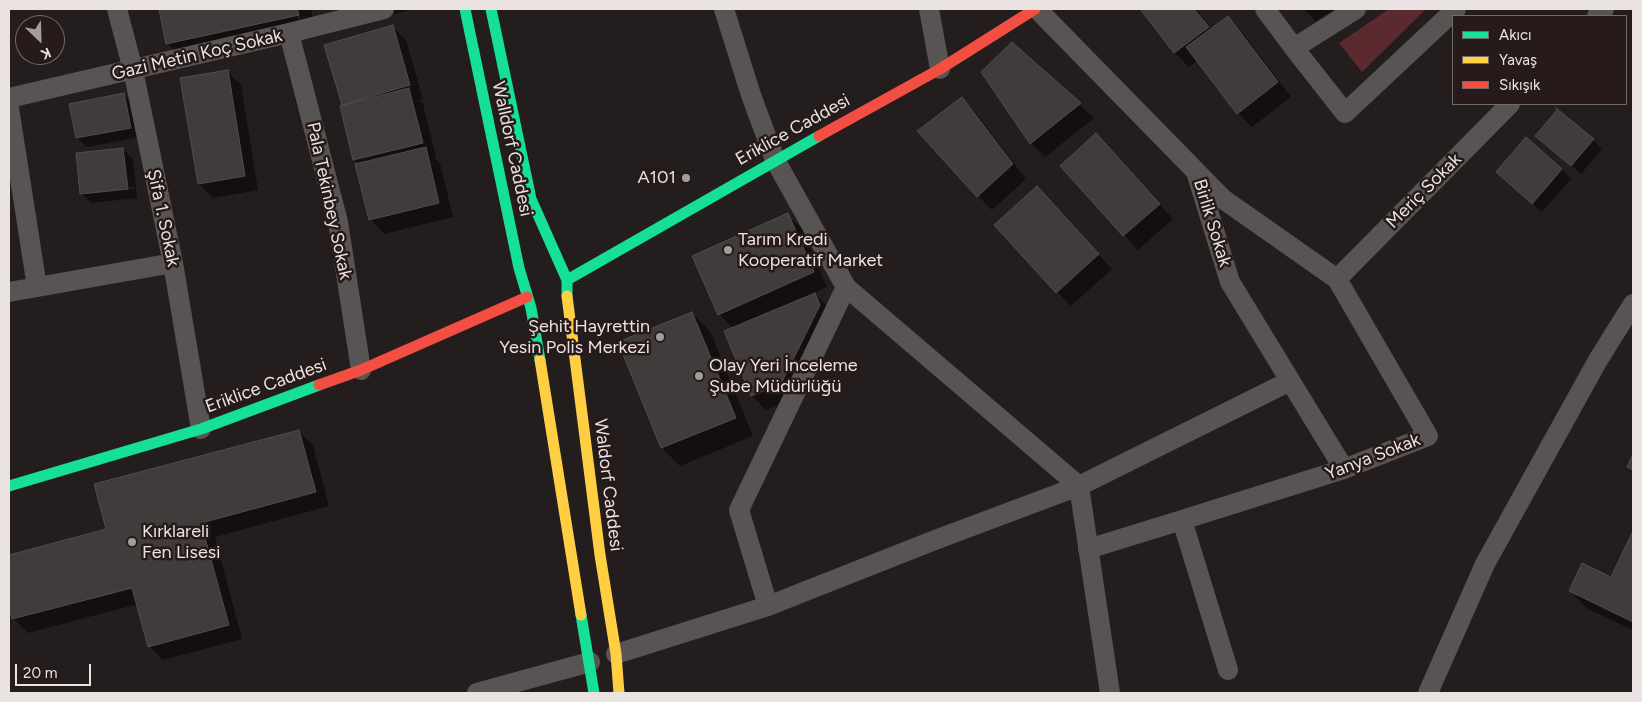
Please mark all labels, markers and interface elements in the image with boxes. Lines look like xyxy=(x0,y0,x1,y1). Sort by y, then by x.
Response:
north arrow xyxy=(15,15,65,65)
legend xyxy=(1452,15,1627,105)
street label: Gazi Metin Koç Sokak xyxy=(110,25,284,85)
text: Akıcı xyxy=(1499,26,1532,44)
text: K xyxy=(38,44,54,63)
text: Yavaş xyxy=(1499,51,1537,69)
text: Sıkışık xyxy=(1499,76,1540,94)
street label: Walldorf Caddesi xyxy=(487,80,537,218)
street label: Eriklice Caddesi xyxy=(732,90,854,170)
street label: Pala Tekinbey Sokak xyxy=(302,120,356,282)
street label: Meriç Sokak xyxy=(1382,149,1466,233)
street label: Şifa 1. Sokak xyxy=(142,167,184,269)
place label: A101 xyxy=(637,167,676,189)
marker: A101 xyxy=(680,172,692,184)
street label: Birlik Sokak xyxy=(1188,177,1236,269)
place label: Tarım Kredi Kooperatif Market xyxy=(738,229,883,272)
marker: Tarım Kredi Kooperatif Market xyxy=(722,244,734,256)
place label: Şehit Hayrettin Yesin Polis Merkezi xyxy=(499,316,650,358)
marker: Şehit Hayrettin Yesin Polis Merkezi xyxy=(654,331,666,343)
street label: Eriklice Caddesi xyxy=(202,354,330,418)
place label: Olay Yeri İnceleme Şube Müdürlüğü xyxy=(709,355,858,398)
marker: Olay Yeri İnceleme Şube Müdürlüğü xyxy=(693,370,705,382)
street label: Waldorf Caddesi xyxy=(589,417,627,553)
street label: Yanya Sokak xyxy=(1323,429,1423,485)
place label: Kırklareli Fen Lisesi xyxy=(142,521,220,564)
marker: Kırklareli Fen Lisesi xyxy=(126,536,138,548)
scale bar xyxy=(18,654,94,686)
text: 20 m xyxy=(23,664,57,682)

